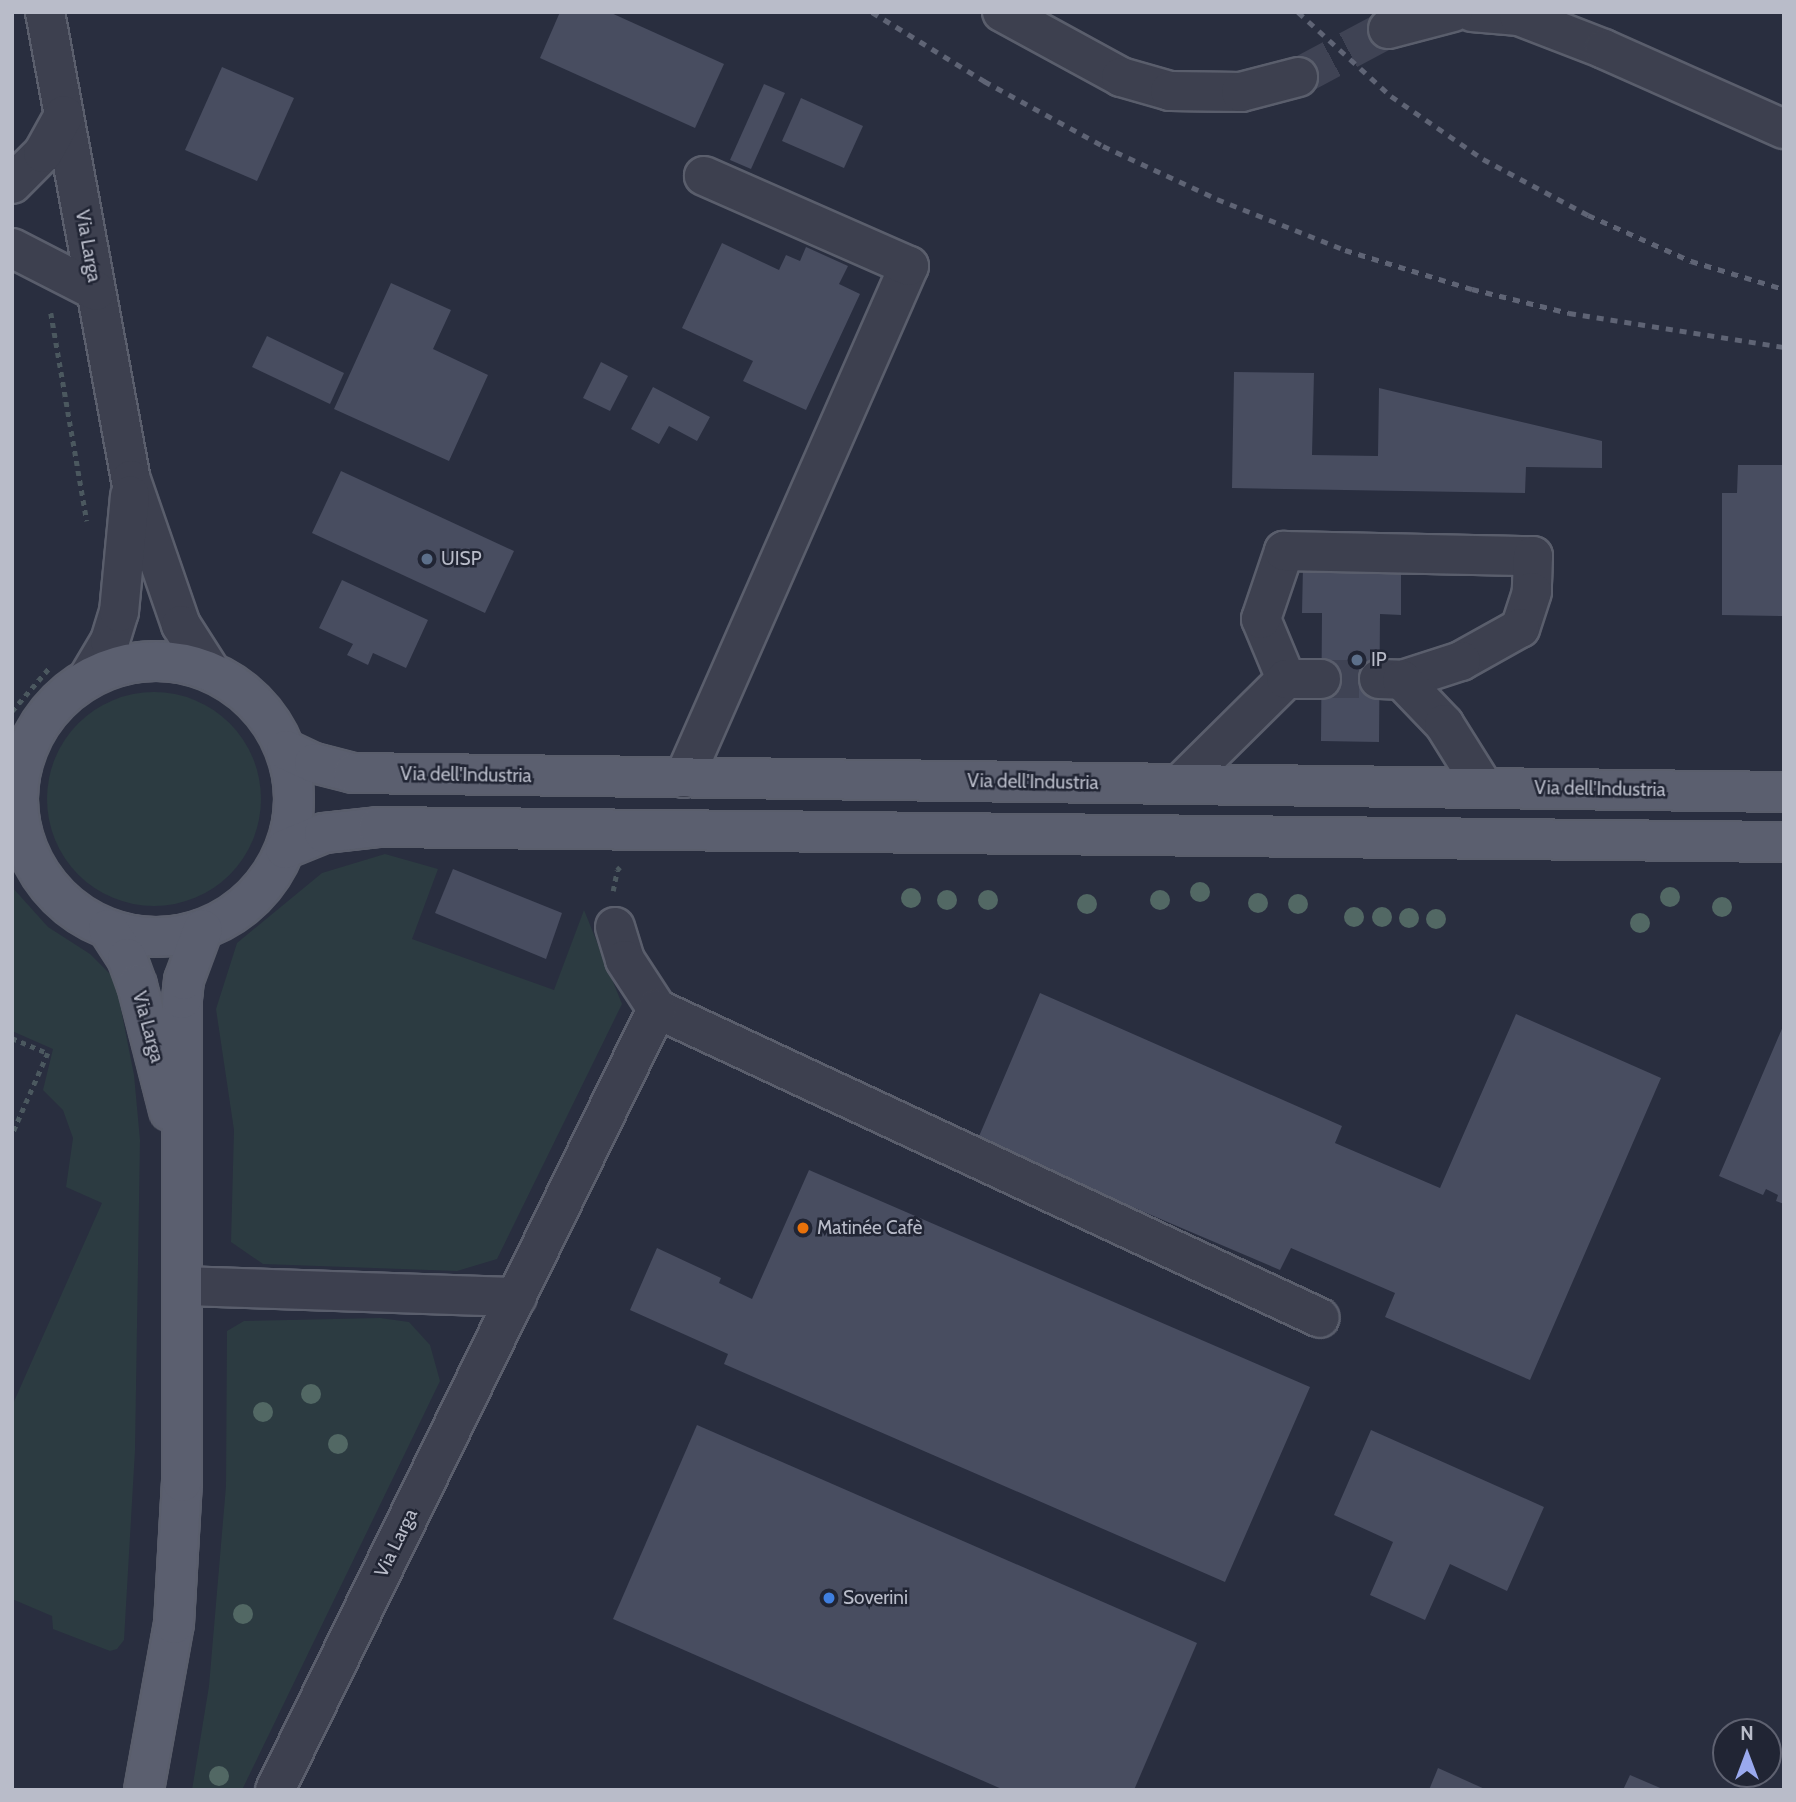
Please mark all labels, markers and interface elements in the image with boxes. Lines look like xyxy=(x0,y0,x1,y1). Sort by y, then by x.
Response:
street label: Via Larga xyxy=(70,208,106,284)
place label: UISP xyxy=(441,548,482,570)
marker: UISP xyxy=(419,551,435,567)
place label: IP xyxy=(1371,649,1387,671)
marker: IP xyxy=(1349,652,1365,668)
street label: Via dell'Industria xyxy=(400,762,532,788)
street label: Via dell'Industria xyxy=(967,769,1099,795)
street label: Via dell'Industria xyxy=(1534,776,1666,802)
street label: Via Larga xyxy=(128,989,168,1065)
place label: Matinée Cafè xyxy=(817,1217,923,1239)
marker: Matinée Cafè xyxy=(795,1220,811,1236)
street label: Via Larga xyxy=(370,1505,422,1581)
place label: Soverini xyxy=(843,1587,908,1609)
marker: Soverini xyxy=(821,1590,837,1606)
north arrow xyxy=(1712,1718,1782,1788)
text: N xyxy=(1740,1722,1754,1745)

